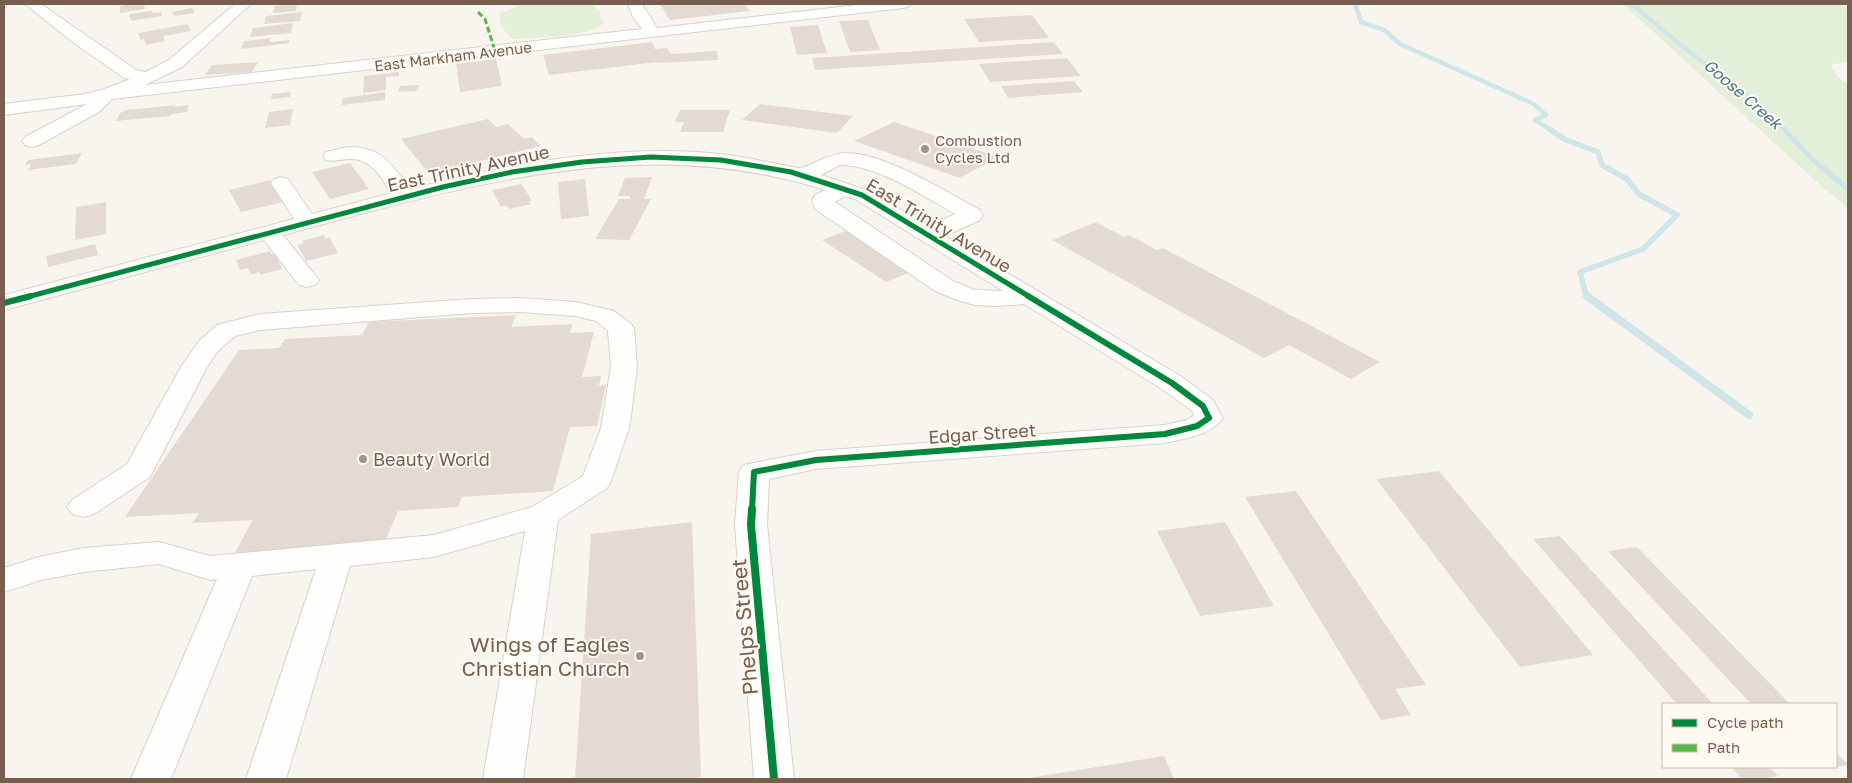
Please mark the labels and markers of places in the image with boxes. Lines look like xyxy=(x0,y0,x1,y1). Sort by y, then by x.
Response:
place label: Combustion Cycles Ltd xyxy=(935,131,1022,166)
marker: Combustion Cycles Ltd xyxy=(919,143,931,155)
place label: Beauty World xyxy=(373,448,490,470)
marker: Beauty World xyxy=(357,453,369,465)
place label: Wings of Eagles Christian Church xyxy=(462,631,630,681)
marker: Wings of Eagles Christian Church xyxy=(634,650,646,662)

